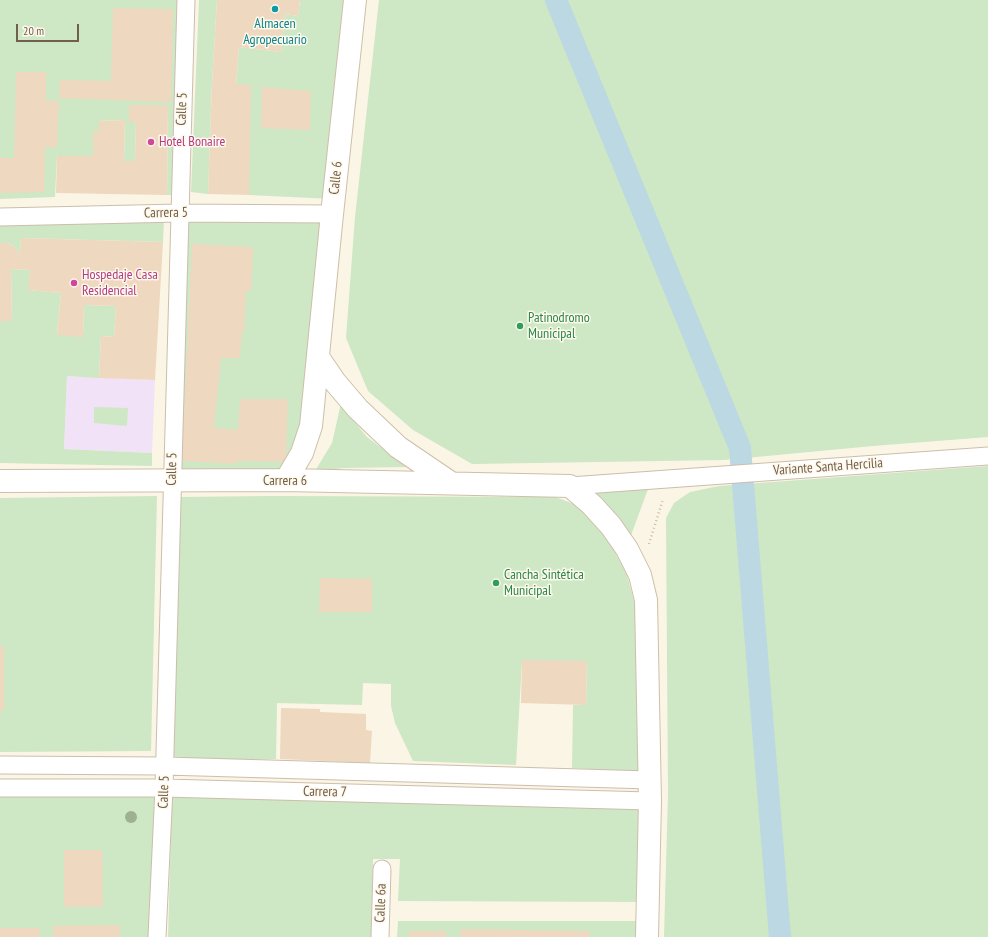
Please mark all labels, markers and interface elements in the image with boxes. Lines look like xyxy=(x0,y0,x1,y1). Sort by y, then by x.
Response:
marker: Almacen Agropecuario xyxy=(270,4,280,14)
scale bar xyxy=(18,16,81,42)
place label: Almacen Agropecuario xyxy=(243,16,307,48)
text: 20 m xyxy=(23,23,44,38)
street label: Calle 5 xyxy=(173,92,191,126)
place label: Hotel Bonaire xyxy=(159,134,225,150)
marker: Hotel Bonaire xyxy=(146,137,156,147)
street label: Calle 6 xyxy=(326,161,346,195)
street label: Carrera 5 xyxy=(144,204,188,222)
place label: Hospedaje Casa Residencial xyxy=(82,267,158,300)
marker: Hospedaje Casa Residencial xyxy=(69,278,79,288)
place label: Patinodromo Municipal xyxy=(528,310,590,342)
marker: Patinodromo Municipal xyxy=(515,321,525,331)
street label: Calle 5 xyxy=(163,452,181,486)
street label: Variante Santa Hercilia xyxy=(773,455,883,479)
street label: Carrera 6 xyxy=(263,473,307,489)
place label: Cancha Sintética Municipal xyxy=(504,567,584,600)
marker: Cancha Sintética Municipal xyxy=(491,578,501,588)
street label: Calle 5 xyxy=(155,775,173,809)
street label: Carrera 7 xyxy=(303,783,347,801)
street label: Calle 6a xyxy=(372,883,390,923)

